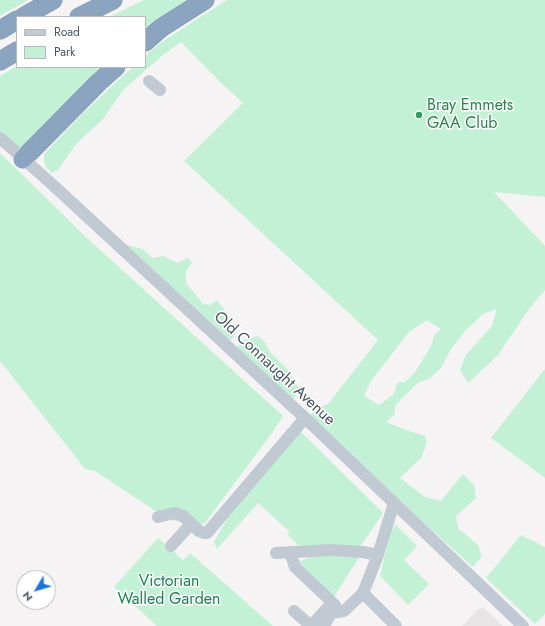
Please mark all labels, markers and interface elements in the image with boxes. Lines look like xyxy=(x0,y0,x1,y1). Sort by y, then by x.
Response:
legend xyxy=(16,16,146,68)
text: Road xyxy=(54,23,80,41)
text: Park xyxy=(54,43,75,61)
place label: Bray Emmets GAA Club xyxy=(427,96,513,134)
marker: Bray Emmets GAA Club xyxy=(414,110,424,120)
street label: Old Connaught Avenue xyxy=(209,308,339,430)
north arrow xyxy=(16,570,56,610)
park label: Victorian Walled Garden xyxy=(118,572,220,610)
text: N xyxy=(18,588,36,605)

